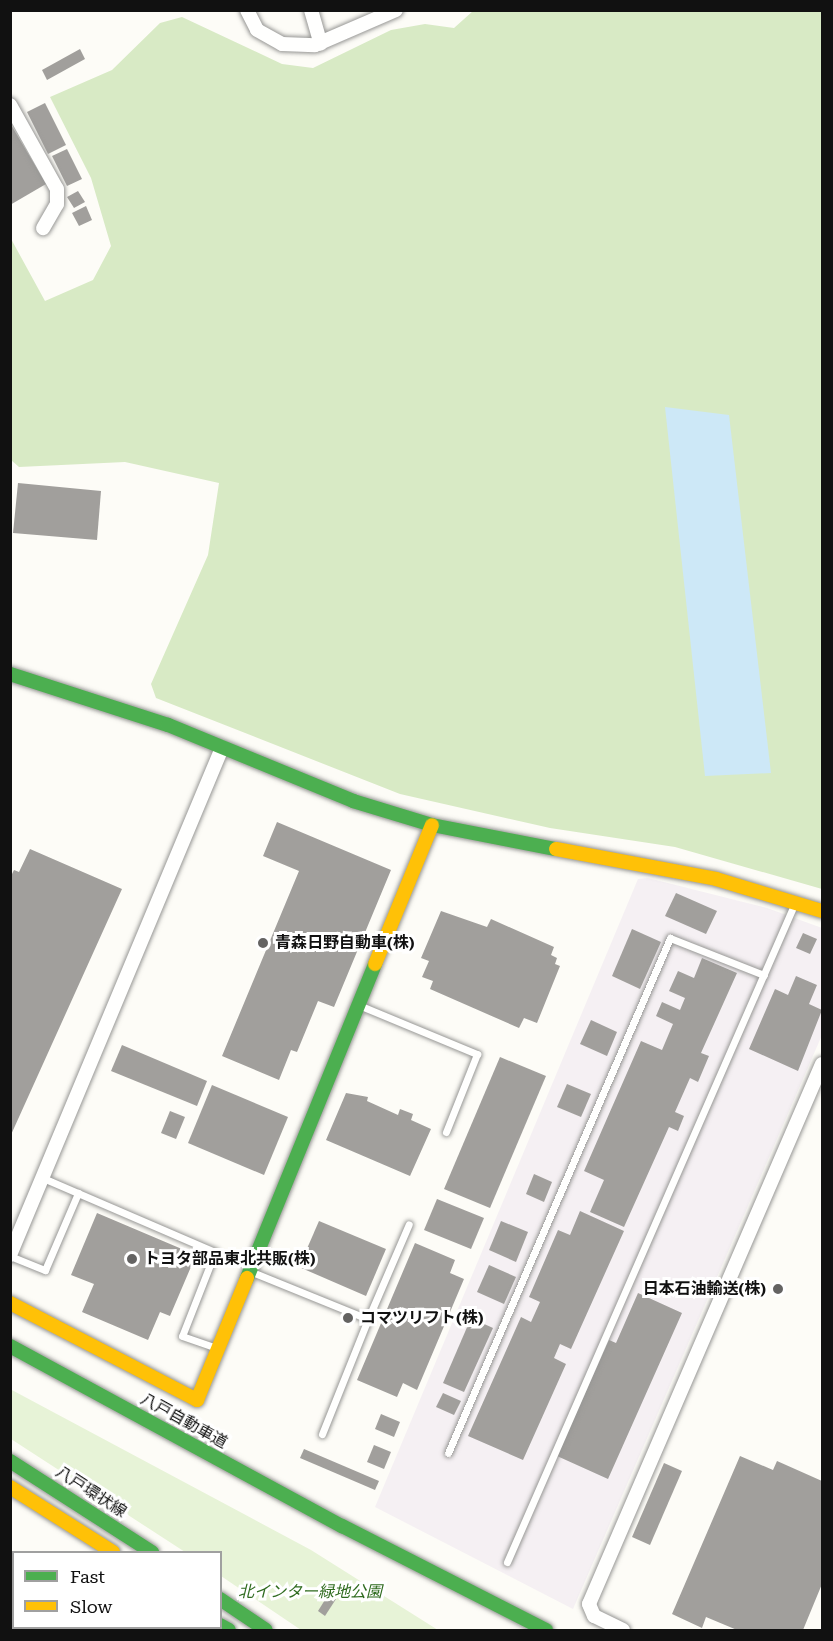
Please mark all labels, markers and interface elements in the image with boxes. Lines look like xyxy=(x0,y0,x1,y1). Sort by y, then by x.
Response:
place label: 青森日野自動車(株) xyxy=(275,933,414,953)
marker: 青森日野自動車(株) xyxy=(256,936,270,950)
place label: トヨタ部品東北共販(株) xyxy=(144,1249,315,1269)
marker: トヨタ部品東北共販(株) xyxy=(125,1252,139,1266)
place label: 日本石油輸送(株) xyxy=(643,1279,766,1299)
marker: 日本石油輸送(株) xyxy=(771,1282,785,1296)
place label: コマツリフト(株) xyxy=(360,1308,483,1328)
marker: コマツリフト(株) xyxy=(341,1311,355,1325)
street label: 八戸自動車道 xyxy=(137,1389,231,1453)
street label: 八戸環状線 xyxy=(52,1462,130,1522)
legend xyxy=(12,1551,222,1629)
text: Fast xyxy=(70,1566,105,1587)
park label: 北インター緑地公園 xyxy=(238,1582,382,1602)
text: Slow xyxy=(70,1596,112,1617)

